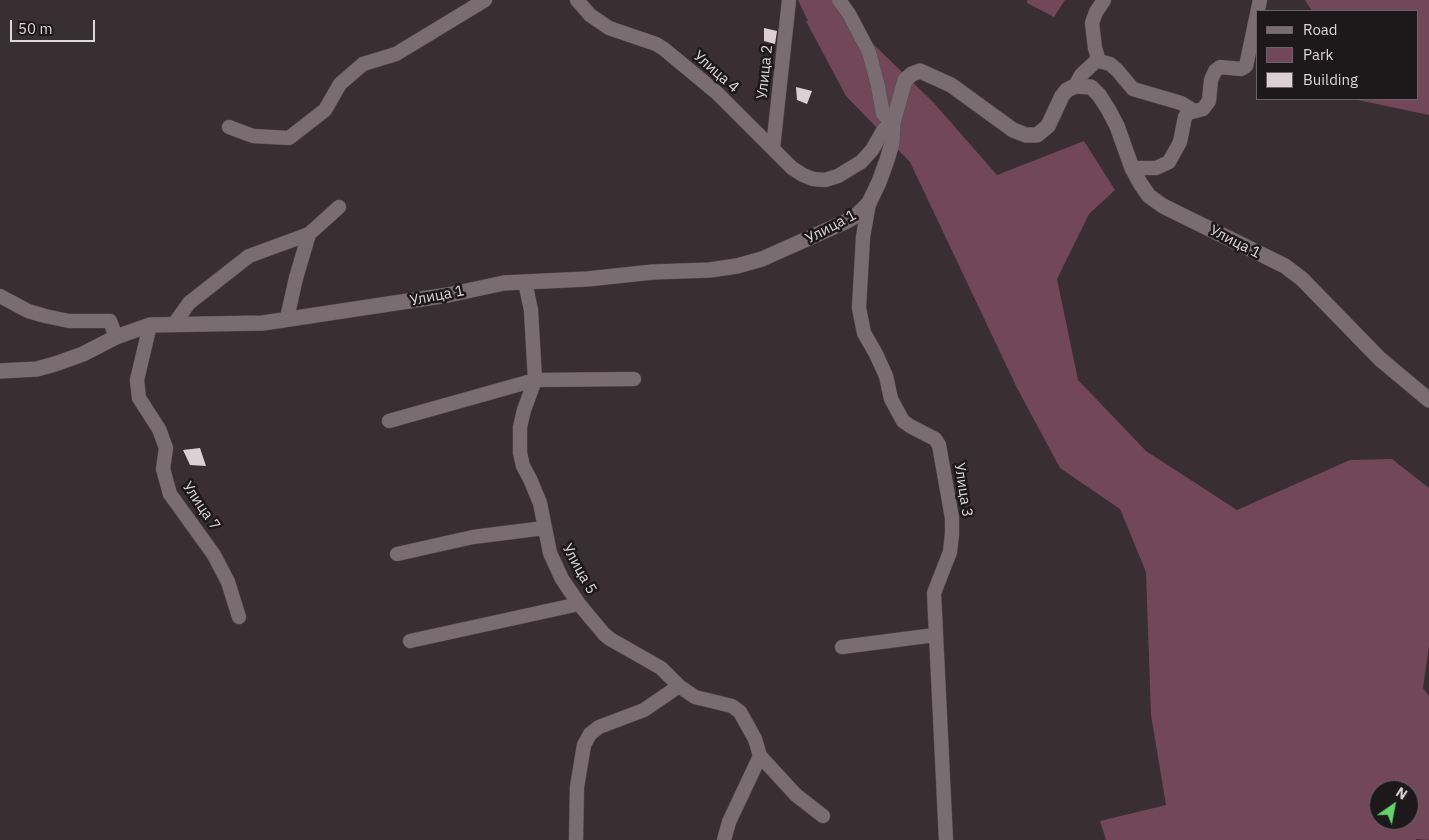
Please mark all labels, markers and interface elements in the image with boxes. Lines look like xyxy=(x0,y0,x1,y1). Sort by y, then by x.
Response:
scale bar xyxy=(12,10,98,42)
legend xyxy=(1256,10,1419,100)
text: 50 m xyxy=(18,19,53,38)
text: Road xyxy=(1303,20,1338,39)
street label: Улица 2 xyxy=(753,44,777,100)
text: Park xyxy=(1303,45,1333,64)
street label: Улица 4 xyxy=(689,47,743,97)
text: Building xyxy=(1303,70,1358,89)
street label: Улица 1 xyxy=(803,206,859,248)
street label: Улица 1 xyxy=(1206,222,1264,262)
street label: Улица 1 xyxy=(408,282,466,310)
street label: Улица 3 xyxy=(950,462,976,518)
street label: Улица 7 xyxy=(178,478,224,534)
street label: Улица 5 xyxy=(558,541,600,597)
north arrow xyxy=(1369,780,1419,830)
text: N xyxy=(1392,783,1411,804)

